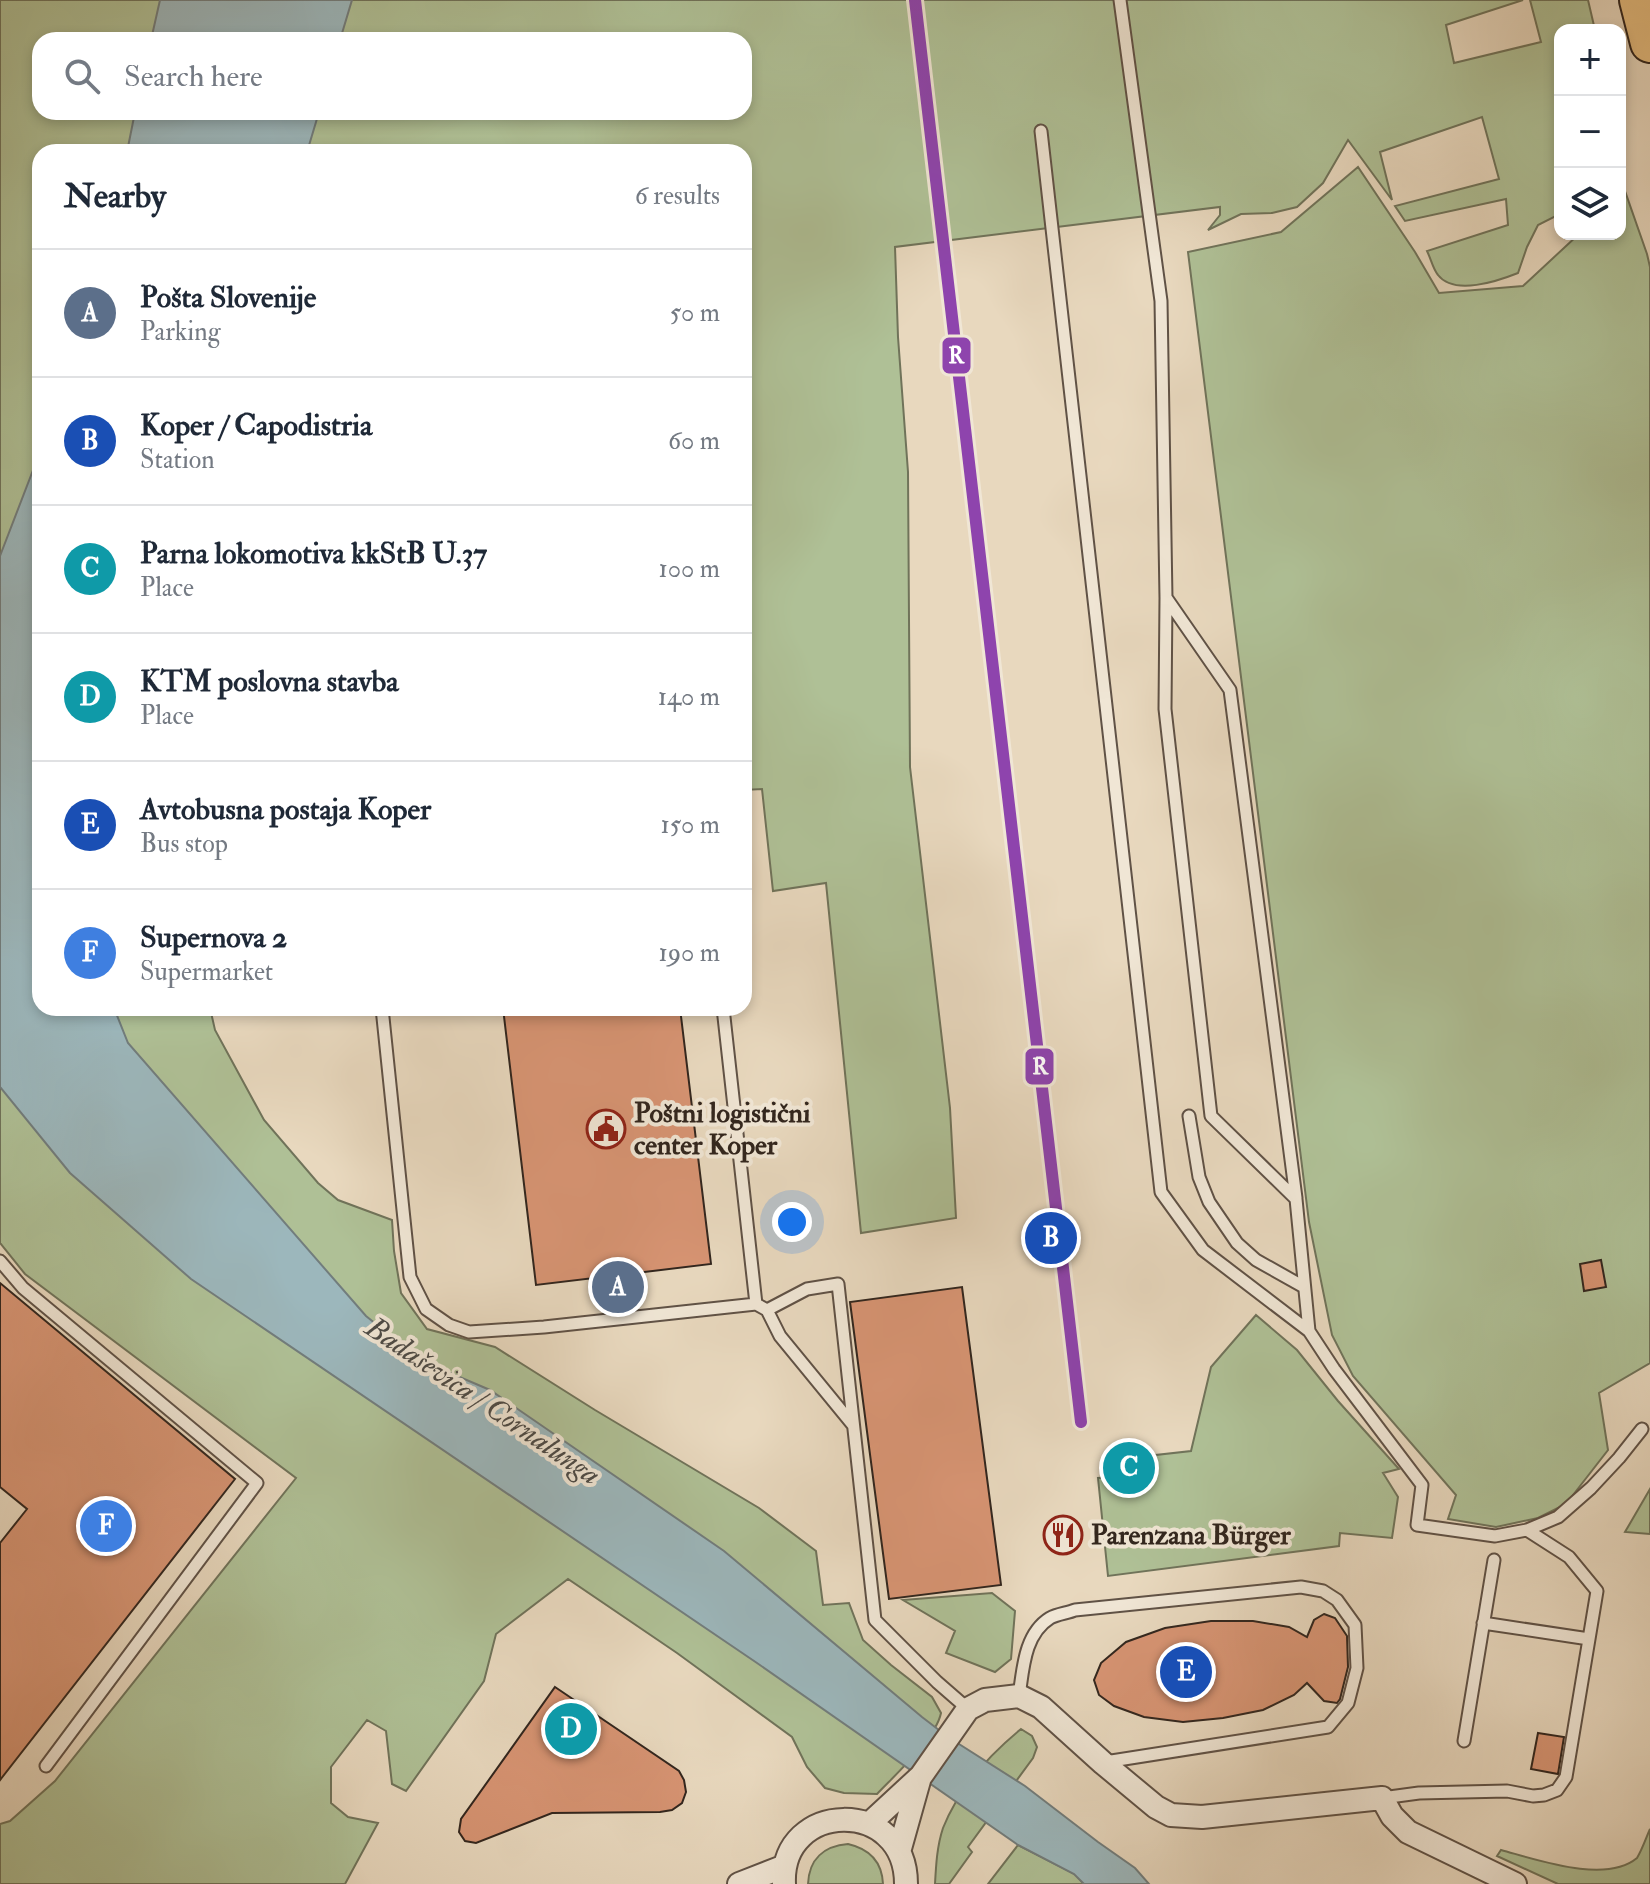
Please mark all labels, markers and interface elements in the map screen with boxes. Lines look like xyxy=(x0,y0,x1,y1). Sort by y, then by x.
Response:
map controls xyxy=(1554,24,1626,240)
button: + xyxy=(1554,24,1626,96)
search box xyxy=(32,32,752,120)
icon: search xyxy=(60,54,104,98)
text: Search here xyxy=(124,58,263,95)
button: − xyxy=(1554,96,1626,168)
button: layers xyxy=(1554,168,1626,240)
text: Nearby xyxy=(64,175,166,218)
text: 6 results xyxy=(635,180,720,212)
text: Pošta Slovenije xyxy=(140,279,316,316)
text: A xyxy=(82,297,98,329)
text: 50 m xyxy=(670,297,720,329)
text: Parking xyxy=(140,316,220,348)
line badge: R xyxy=(941,336,972,375)
text: R xyxy=(948,342,965,370)
text: Koper / Capodistria xyxy=(140,407,372,444)
text: B xyxy=(81,425,99,457)
text: 60 m xyxy=(668,425,720,457)
text: Station xyxy=(140,444,215,476)
text: Parna lokomotiva kkStB U.37 xyxy=(140,535,487,572)
text: C xyxy=(80,553,100,585)
text: 100 m xyxy=(659,553,720,585)
text: Place xyxy=(140,572,194,604)
text: KTM poslovna stavba xyxy=(140,663,399,700)
text: D xyxy=(79,681,101,713)
text: 140 m xyxy=(658,681,720,713)
text: Place xyxy=(140,700,194,732)
text: Avtobusna postaja Koper xyxy=(140,791,431,828)
text: E xyxy=(81,809,99,841)
text: 150 m xyxy=(661,809,720,841)
text: Bus stop xyxy=(140,828,228,860)
text: Supernova 2 xyxy=(140,919,287,956)
text: F xyxy=(82,937,98,969)
text: 190 m xyxy=(659,937,720,969)
text: Supermarket xyxy=(140,956,273,988)
line badge: R xyxy=(1024,1047,1055,1086)
text: R xyxy=(1032,1053,1049,1081)
place label: Poštni logistični center Koper xyxy=(634,1096,811,1163)
public building icon: Poštni logistični center Koper xyxy=(585,1108,627,1150)
your location xyxy=(772,1202,812,1242)
pin: B xyxy=(1025,1208,1077,1268)
pin: A xyxy=(592,1257,644,1317)
water label: Badaševica / Cornalunga xyxy=(357,1308,608,1493)
pin: C xyxy=(1103,1438,1155,1498)
pin: F xyxy=(80,1496,132,1556)
restaurant icon: Parenzana Bürger xyxy=(1042,1514,1084,1556)
place label: Parenzana Bürger xyxy=(1091,1518,1291,1553)
pin: E xyxy=(1160,1642,1212,1702)
pin: D xyxy=(545,1699,597,1759)

